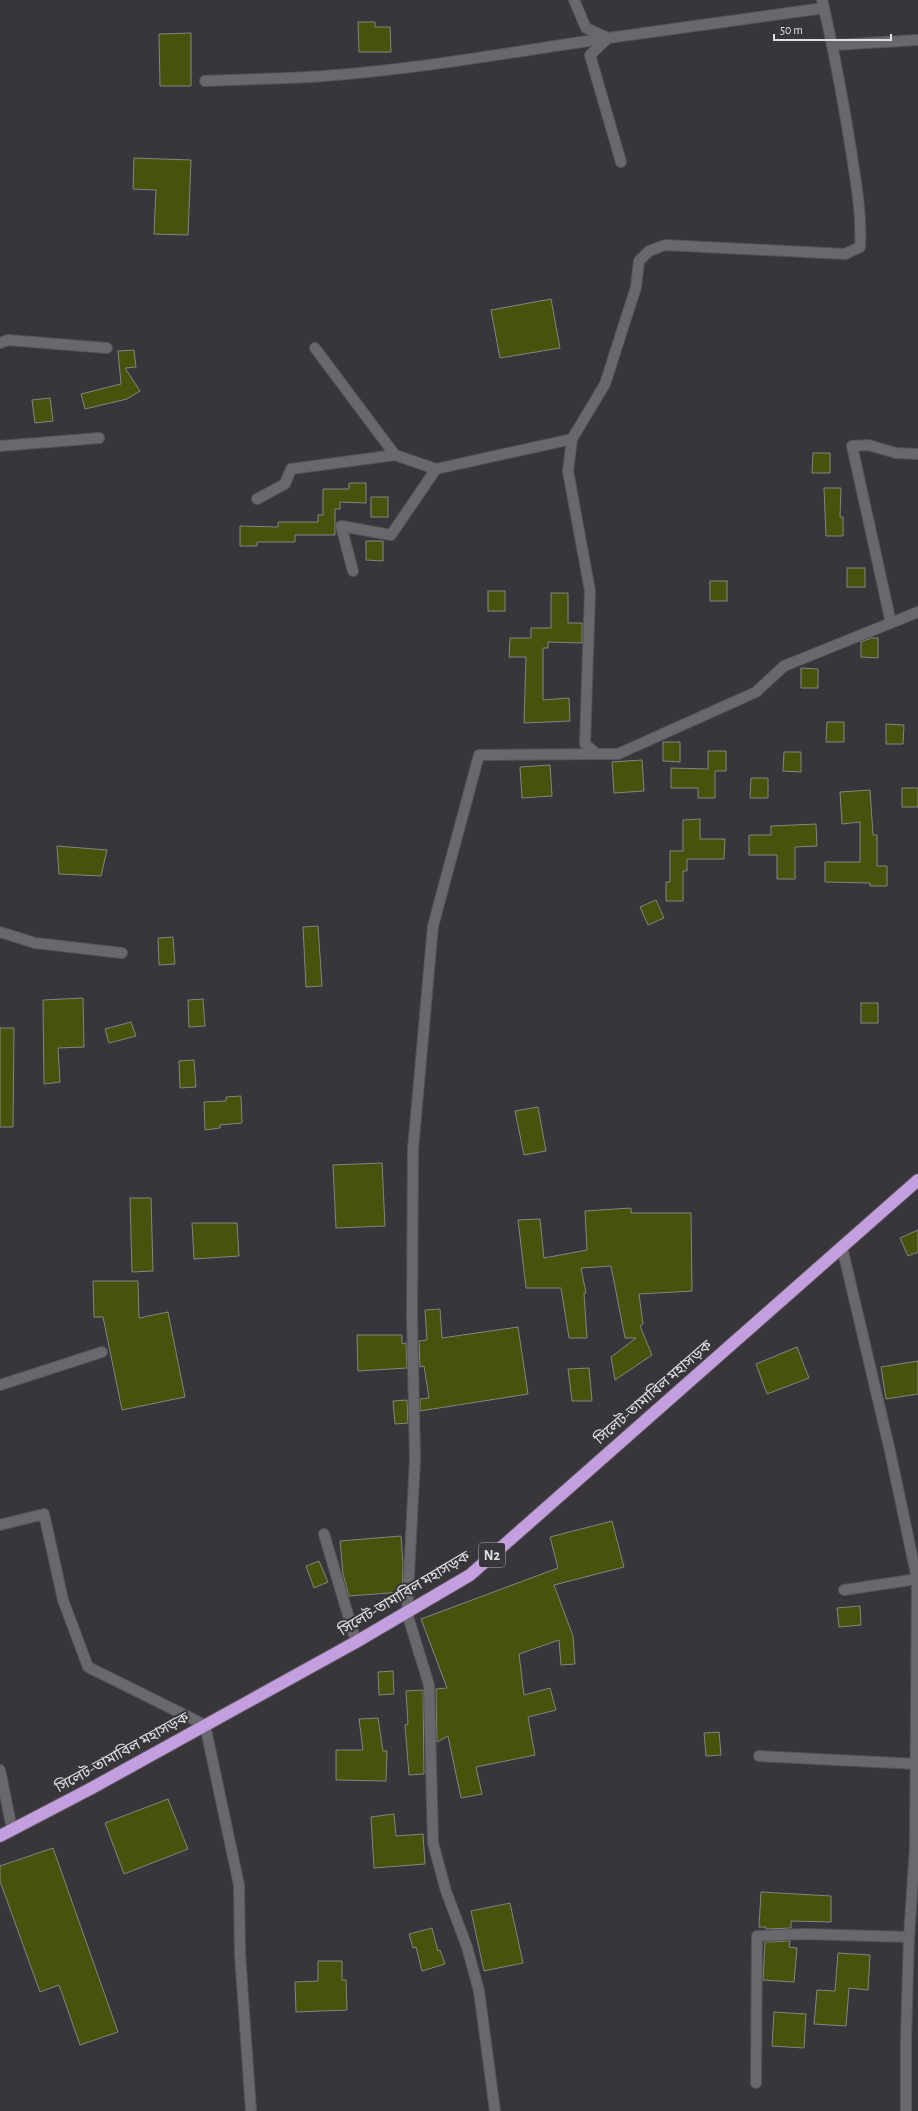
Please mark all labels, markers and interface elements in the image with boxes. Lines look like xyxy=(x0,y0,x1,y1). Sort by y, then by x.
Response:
scale bar xyxy=(774,16,891,42)
text: 50 m xyxy=(780,24,803,36)
street label: সিলেট-তামাবিল মহাসড়ক xyxy=(590,1336,716,1448)
road number: N2 xyxy=(479,1543,505,1567)
street label: সিলেট-তামাবিল মহাসড়ক xyxy=(335,1547,473,1639)
street label: সিলেট-তামাবিল মহাসড়ক xyxy=(52,1708,192,1796)

